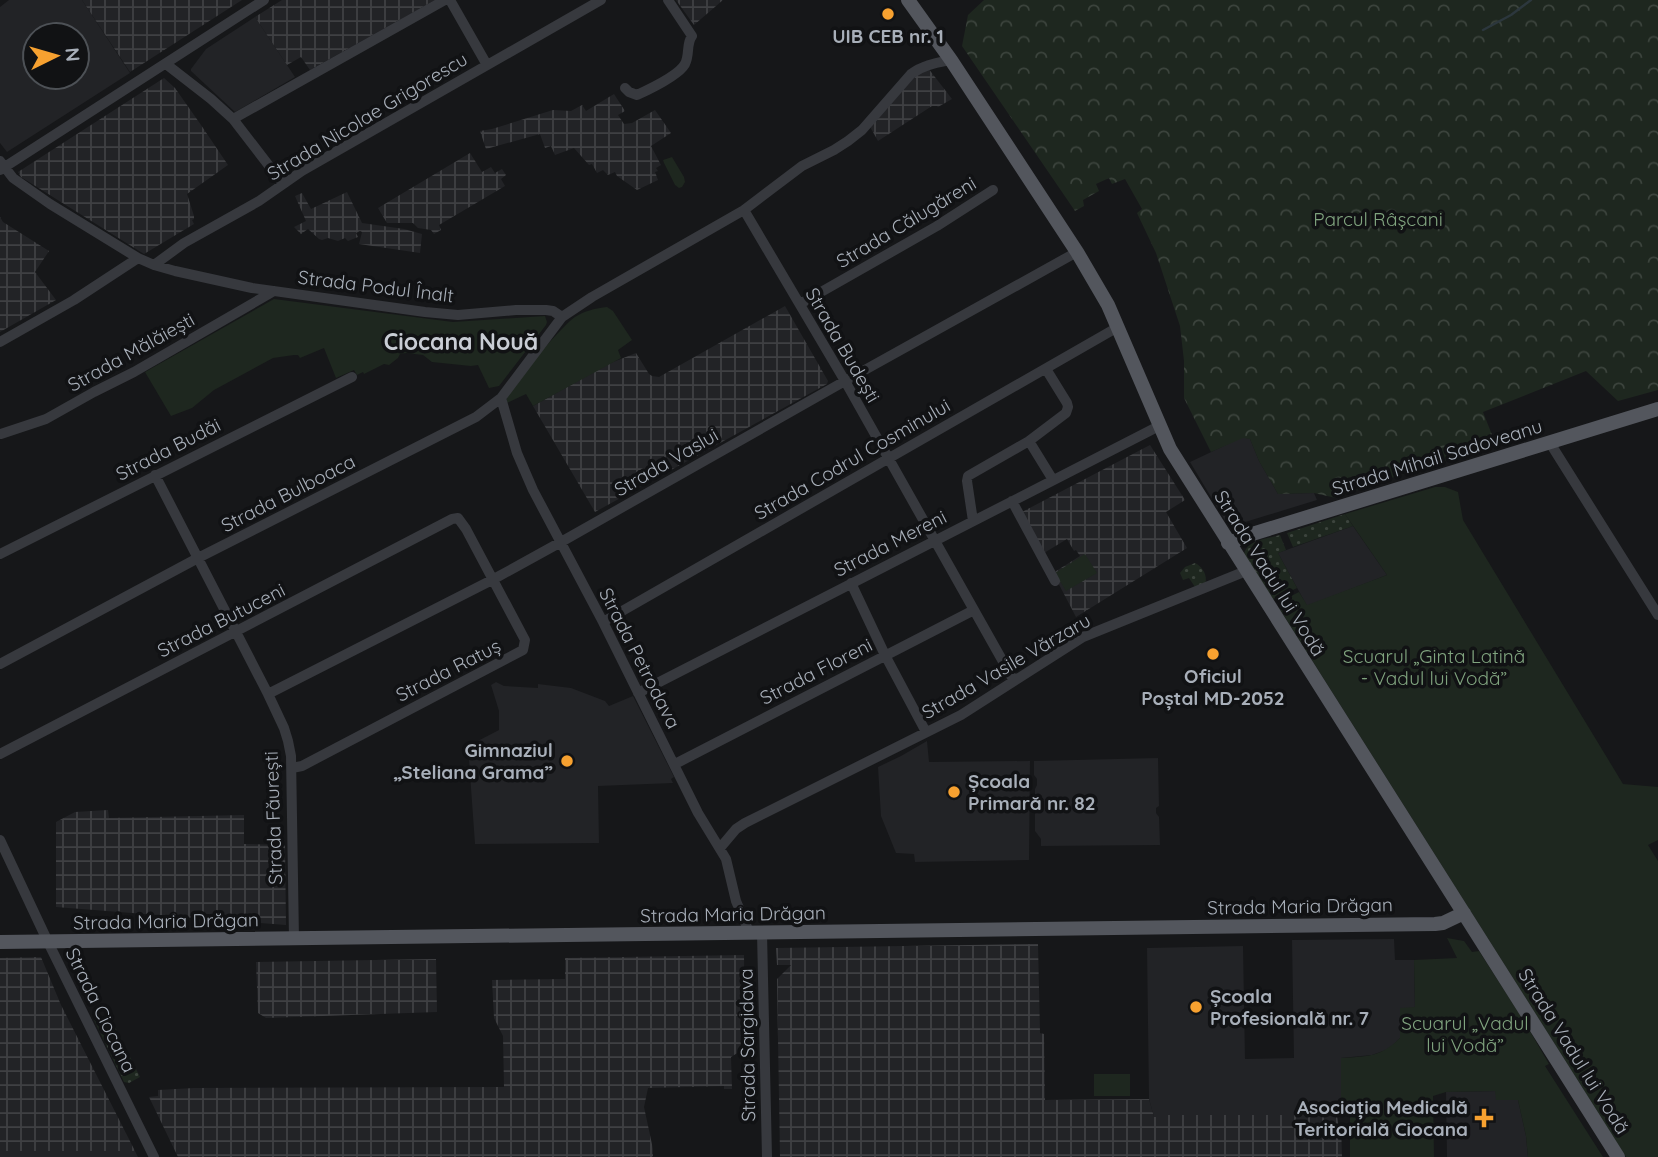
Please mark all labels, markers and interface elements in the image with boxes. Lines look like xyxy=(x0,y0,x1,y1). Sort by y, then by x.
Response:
marker: UIB CEB nr. 1 xyxy=(880,6,896,22)
north arrow xyxy=(21,21,91,91)
place label: UIB CEB nr. 1 xyxy=(832,24,944,48)
text: N xyxy=(60,47,85,63)
street label: Strada Nicolae Grigorescu xyxy=(262,47,472,185)
street label: Strada Călugăreni xyxy=(832,171,980,273)
park label: Parcul Râșcani xyxy=(1313,207,1443,231)
street label: Strada Podul Înalt xyxy=(297,265,455,307)
street label: Strada Budești xyxy=(800,283,886,407)
street label: Strada Mălăiești xyxy=(63,307,199,397)
district label: Ciocana Nouă xyxy=(384,327,538,356)
street label: Strada Codrul Cosminului xyxy=(750,393,954,525)
street label: Strada Budăi xyxy=(112,412,224,486)
street label: Strada Mihail Sadoveanu xyxy=(1329,414,1545,500)
street label: Strada Vaslui xyxy=(610,423,722,501)
street label: Strada Bulboaca xyxy=(217,449,359,537)
street label: Strada Vadul lui Vodă xyxy=(1209,486,1331,660)
street label: Strada Mereni xyxy=(830,504,950,582)
street label: Strada Butuceni xyxy=(153,578,289,662)
street label: Strada Petrodava xyxy=(594,584,686,732)
street label: Strada Vasile Vărzaru xyxy=(917,608,1095,724)
street label: Strada Floreni xyxy=(756,632,876,710)
street label: Strada Ratuș xyxy=(392,633,504,707)
park label: Scuarul „Ginta Latină - Vadul lui Vodă” xyxy=(1343,644,1525,690)
marker: Oficiul Poștal MD-2052 xyxy=(1205,646,1221,662)
place label: Oficiul Poștal MD-2052 xyxy=(1141,664,1285,711)
place label: Gimnaziul „Steliana Grama” xyxy=(393,738,553,784)
street label: Strada Făurești xyxy=(259,751,287,885)
marker: Gimnaziul „Steliana Grama” xyxy=(559,753,575,769)
place label: Școala Primară nr. 82 xyxy=(968,769,1095,815)
marker: Școala Primară nr. 82 xyxy=(946,784,962,800)
street label: Strada Maria Drăgan xyxy=(1207,892,1393,920)
street label: Strada Maria Drăgan xyxy=(640,900,826,928)
street label: Strada Maria Drăgan xyxy=(73,907,259,935)
street label: Strada Ciocana xyxy=(60,944,142,1076)
street label: Strada Vadul lui Vodă xyxy=(1513,964,1635,1138)
street label: Strada Sargidava xyxy=(734,968,760,1122)
place label: Școala Profesională nr. 7 xyxy=(1210,984,1369,1030)
marker: Școala Profesională nr. 7 xyxy=(1188,999,1204,1015)
park label: Scuarul „Vadul lui Vodă” xyxy=(1401,1011,1529,1057)
place label: Asociația Medicală Teritorială Ciocana xyxy=(1295,1095,1468,1141)
marker: Asociația Medicală Teritorială Ciocana xyxy=(1474,1108,1494,1128)

